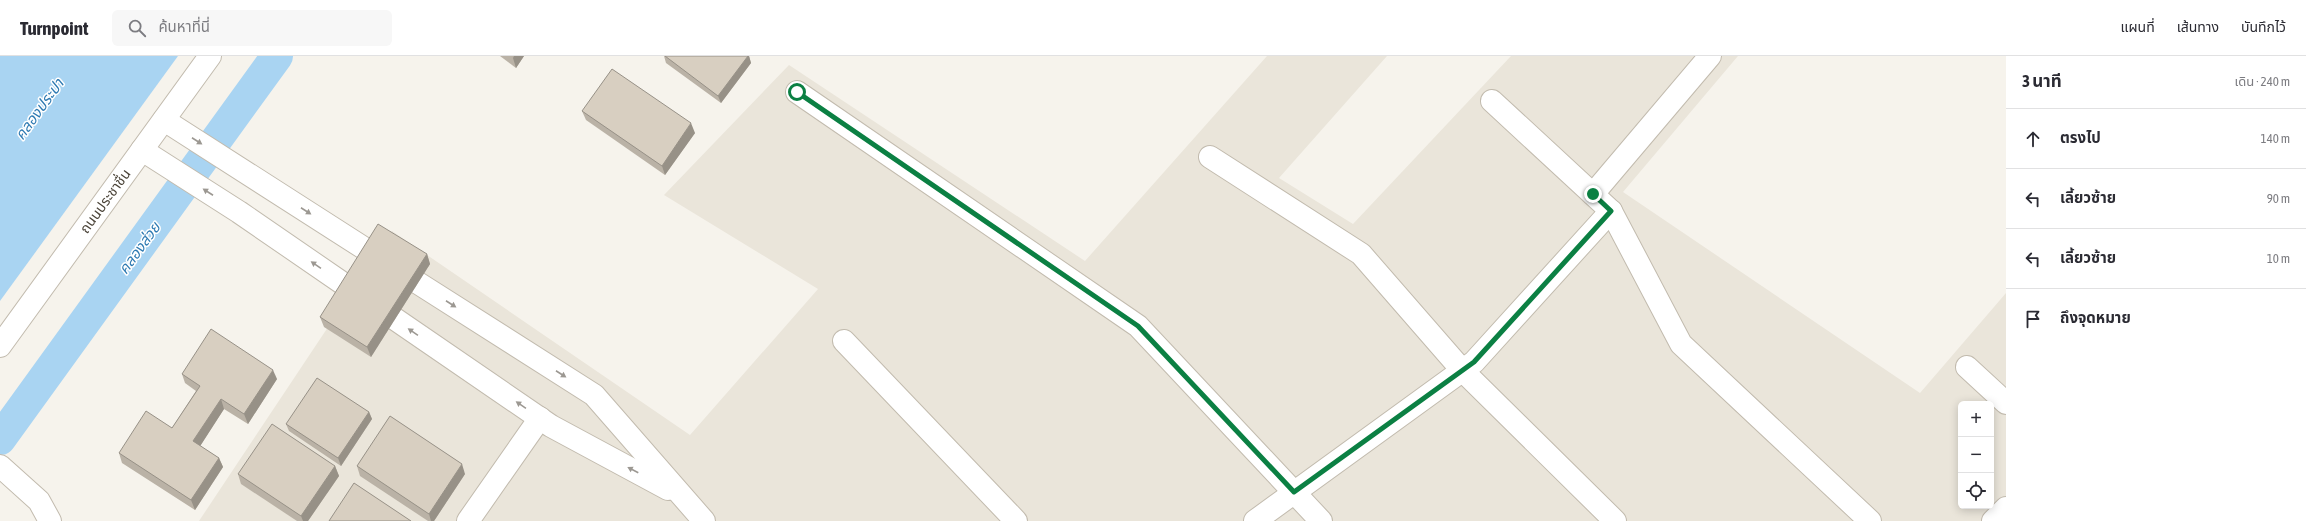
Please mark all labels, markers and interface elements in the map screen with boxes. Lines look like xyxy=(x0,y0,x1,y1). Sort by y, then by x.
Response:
search box xyxy=(112,10,392,46)
text: Turnpoint xyxy=(20,17,88,39)
icon: search xyxy=(126,17,148,39)
text: ค้นหาที่นี่ xyxy=(158,18,210,35)
text: แผนที่ xyxy=(2121,19,2155,35)
text: เส้นทาง xyxy=(2177,19,2219,35)
text: บันทึกไว้ xyxy=(2241,19,2286,35)
text: 3 นาที xyxy=(2022,71,2062,91)
text: เดิน · 240 m xyxy=(2235,74,2290,89)
water label: คลองประปา xyxy=(11,75,67,143)
route start xyxy=(788,83,806,101)
icon: ahead xyxy=(2022,128,2044,150)
text: ตรงไป xyxy=(2060,129,2101,146)
text: 140 m xyxy=(2261,131,2290,146)
one-way arrow xyxy=(191,137,202,144)
street label: ถนนประชาชื่น xyxy=(75,165,134,236)
route end xyxy=(1584,185,1602,203)
icon: left xyxy=(2022,188,2044,210)
one-way arrow xyxy=(202,189,214,196)
text: เลี้ยวซ้าย xyxy=(2060,189,2116,206)
text: 90 m xyxy=(2267,191,2290,206)
one-way arrow xyxy=(301,207,311,215)
water label: คลองส่วย xyxy=(115,218,164,277)
icon: left xyxy=(2022,248,2044,270)
text: เลี้ยวซ้าย xyxy=(2060,249,2116,266)
text: 10 m xyxy=(2267,251,2290,266)
one-way arrow xyxy=(311,261,321,269)
one-way arrow xyxy=(446,300,456,308)
icon: arrive xyxy=(2022,308,2044,330)
text: ถึงจุดหมาย xyxy=(2060,309,2131,326)
one-way arrow xyxy=(408,328,419,336)
one-way arrow xyxy=(556,370,566,378)
one-way arrow xyxy=(515,401,526,409)
map controls xyxy=(1958,401,1994,509)
button: + xyxy=(1958,401,1994,437)
button: − xyxy=(1958,437,1994,473)
one-way arrow xyxy=(627,467,639,473)
button: locate xyxy=(1958,473,1994,509)

